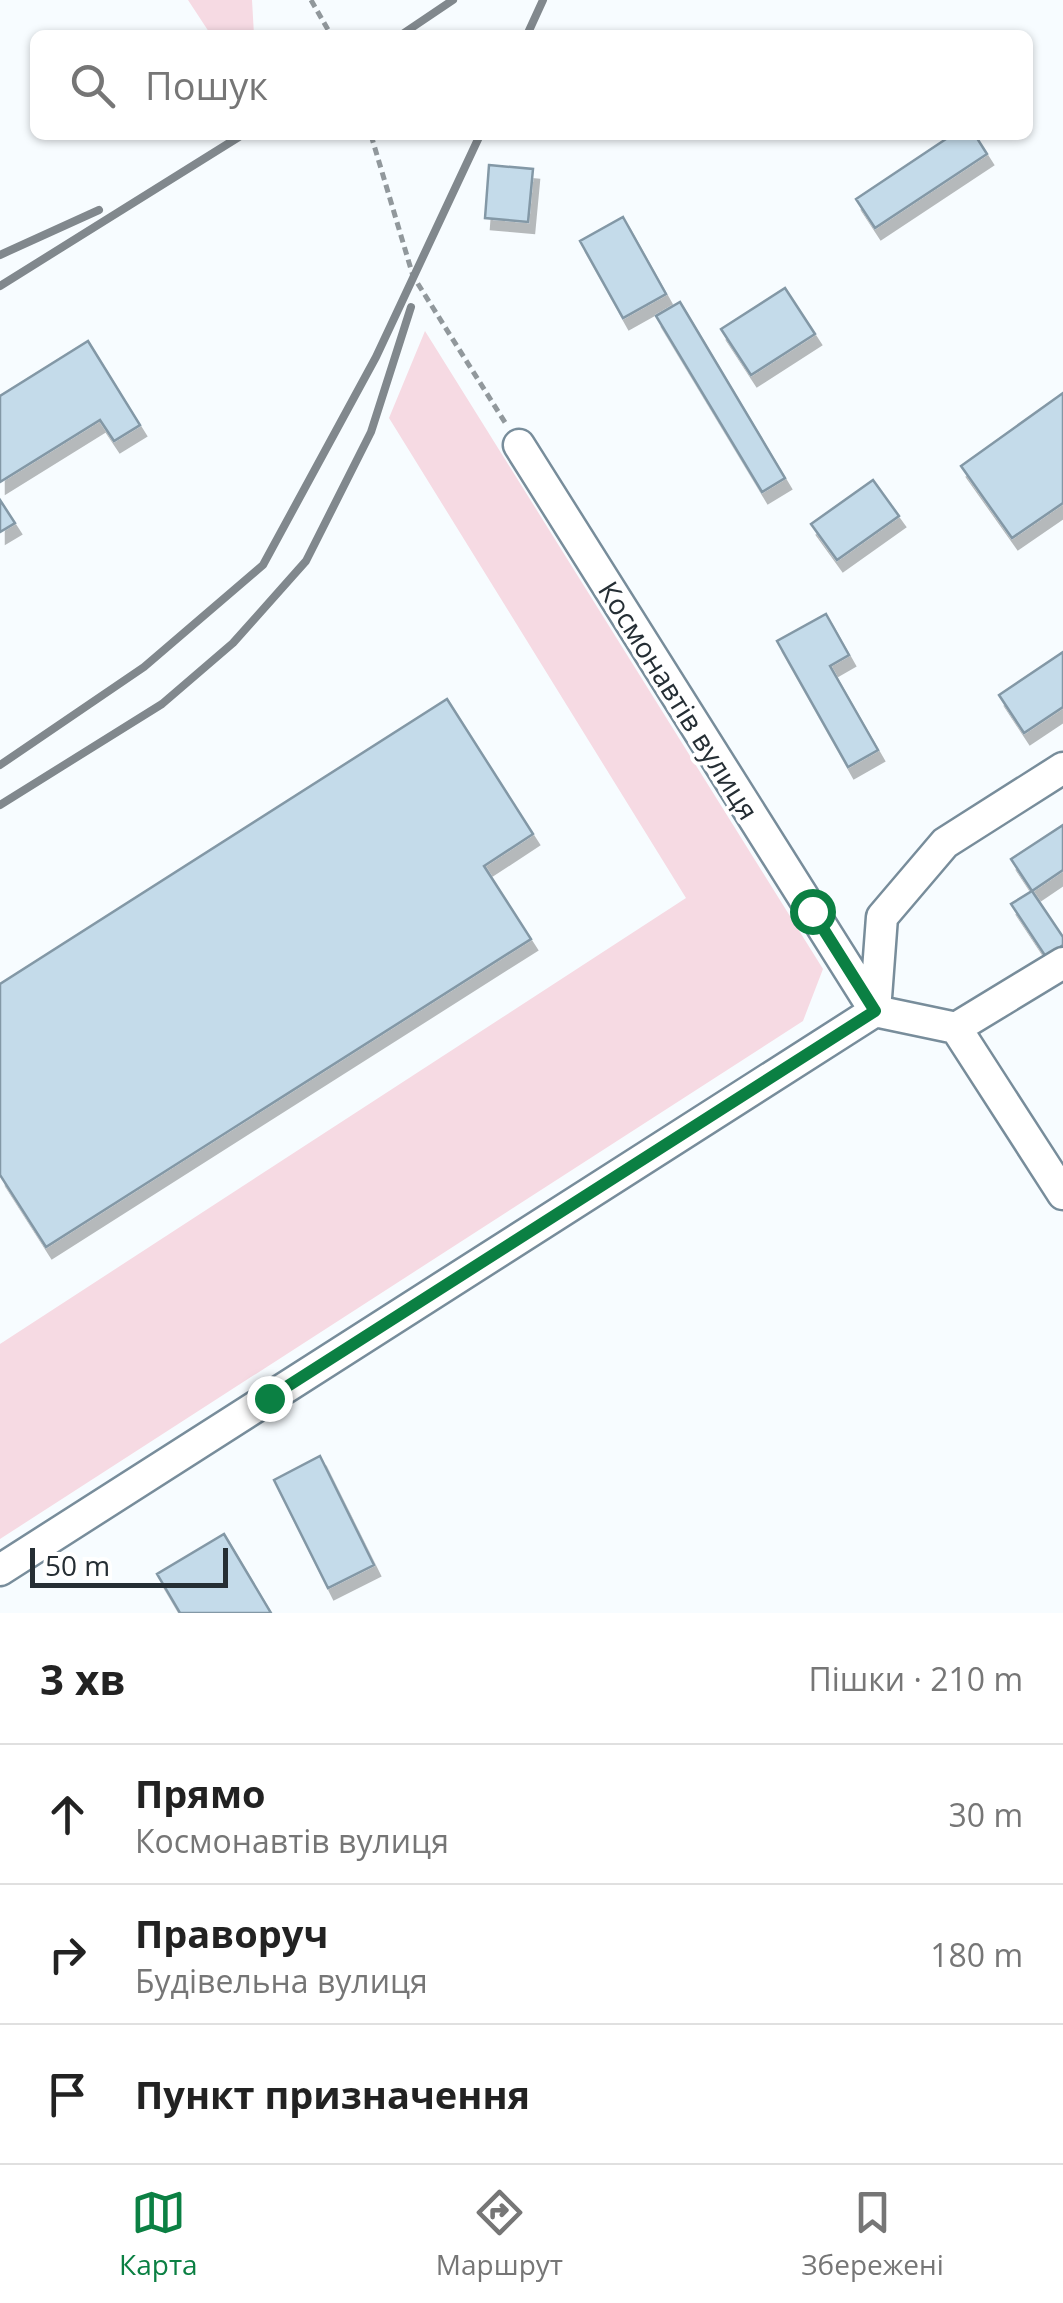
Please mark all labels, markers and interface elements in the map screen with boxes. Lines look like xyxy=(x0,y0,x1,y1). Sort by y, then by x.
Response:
search box xyxy=(30,30,1033,140)
icon: search xyxy=(65,58,120,113)
text: Пошук xyxy=(145,59,268,111)
street label: Космонавтів вулиця xyxy=(590,573,768,827)
route start xyxy=(790,889,836,935)
route end xyxy=(247,1376,293,1422)
scale bar xyxy=(30,1543,228,1588)
text: 50 m xyxy=(45,1546,110,1584)
text: 3 хв xyxy=(40,1650,126,1707)
text: Пішки · 210 m xyxy=(808,1657,1023,1700)
text: Прямо xyxy=(135,1767,266,1819)
icon: ahead xyxy=(40,1787,95,1842)
text: 30 m xyxy=(948,1793,1023,1836)
text: Космонавтів вулиця xyxy=(135,1819,449,1862)
text: Праворуч xyxy=(135,1907,328,1959)
icon: right xyxy=(40,1927,95,1982)
text: 180 m xyxy=(930,1933,1023,1976)
text: Будівельна вулиця xyxy=(135,1959,428,2002)
icon: arrive xyxy=(40,2067,95,2122)
text: Пункт призначення xyxy=(135,2068,530,2120)
tab: Карта xyxy=(119,2185,198,2283)
tab: Маршрут xyxy=(436,2185,563,2283)
tab: Збережені xyxy=(801,2185,944,2283)

